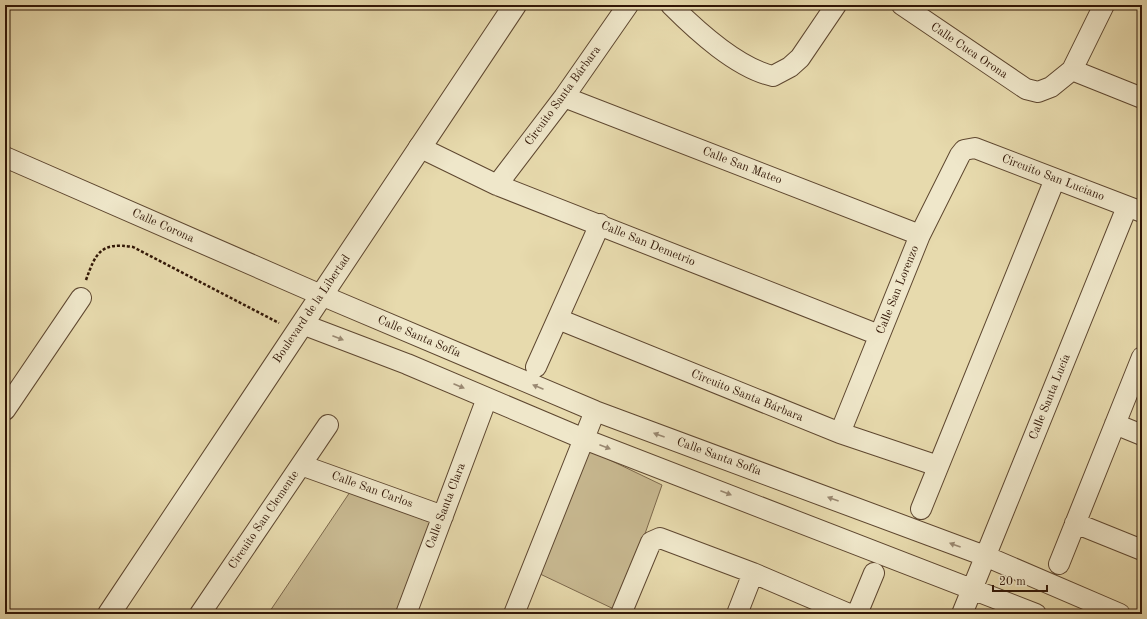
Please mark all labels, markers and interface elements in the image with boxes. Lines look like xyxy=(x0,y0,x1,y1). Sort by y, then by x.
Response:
street label: Calle Cuca Orona xyxy=(928,21,1010,81)
street label: Circuito Santa Bárbara xyxy=(523,44,603,148)
street label: Calle San Mateo xyxy=(701,145,783,187)
street label: Circuito San Luciano xyxy=(1000,153,1106,203)
street label: Calle Corona xyxy=(130,207,196,245)
street label: Calle San Demetrio xyxy=(599,220,697,268)
street label: Calle San Lorenzo xyxy=(875,244,921,336)
street label: Boulevard de la Libertad xyxy=(271,253,353,365)
street label: Calle Santa Sofía xyxy=(376,314,462,360)
one-way arrow xyxy=(332,335,344,341)
street label: Calle Santa Lucía xyxy=(1027,352,1073,442)
street label: Circuito Santa Bárbara xyxy=(689,368,805,424)
one-way arrow xyxy=(453,383,464,389)
one-way arrow xyxy=(532,384,543,390)
one-way arrow xyxy=(652,431,664,437)
street label: Calle Santa Sofía xyxy=(675,436,763,478)
one-way arrow xyxy=(599,444,611,450)
street label: Calle Santa Clara xyxy=(424,461,468,551)
street label: Circuito San Clemente xyxy=(227,468,302,571)
street label: Calle San Carlos xyxy=(330,470,414,510)
one-way arrow xyxy=(720,491,732,497)
one-way arrow xyxy=(827,496,839,502)
one-way arrow xyxy=(949,541,961,547)
scale bar xyxy=(993,567,1047,593)
text: 20 m xyxy=(999,576,1026,588)

